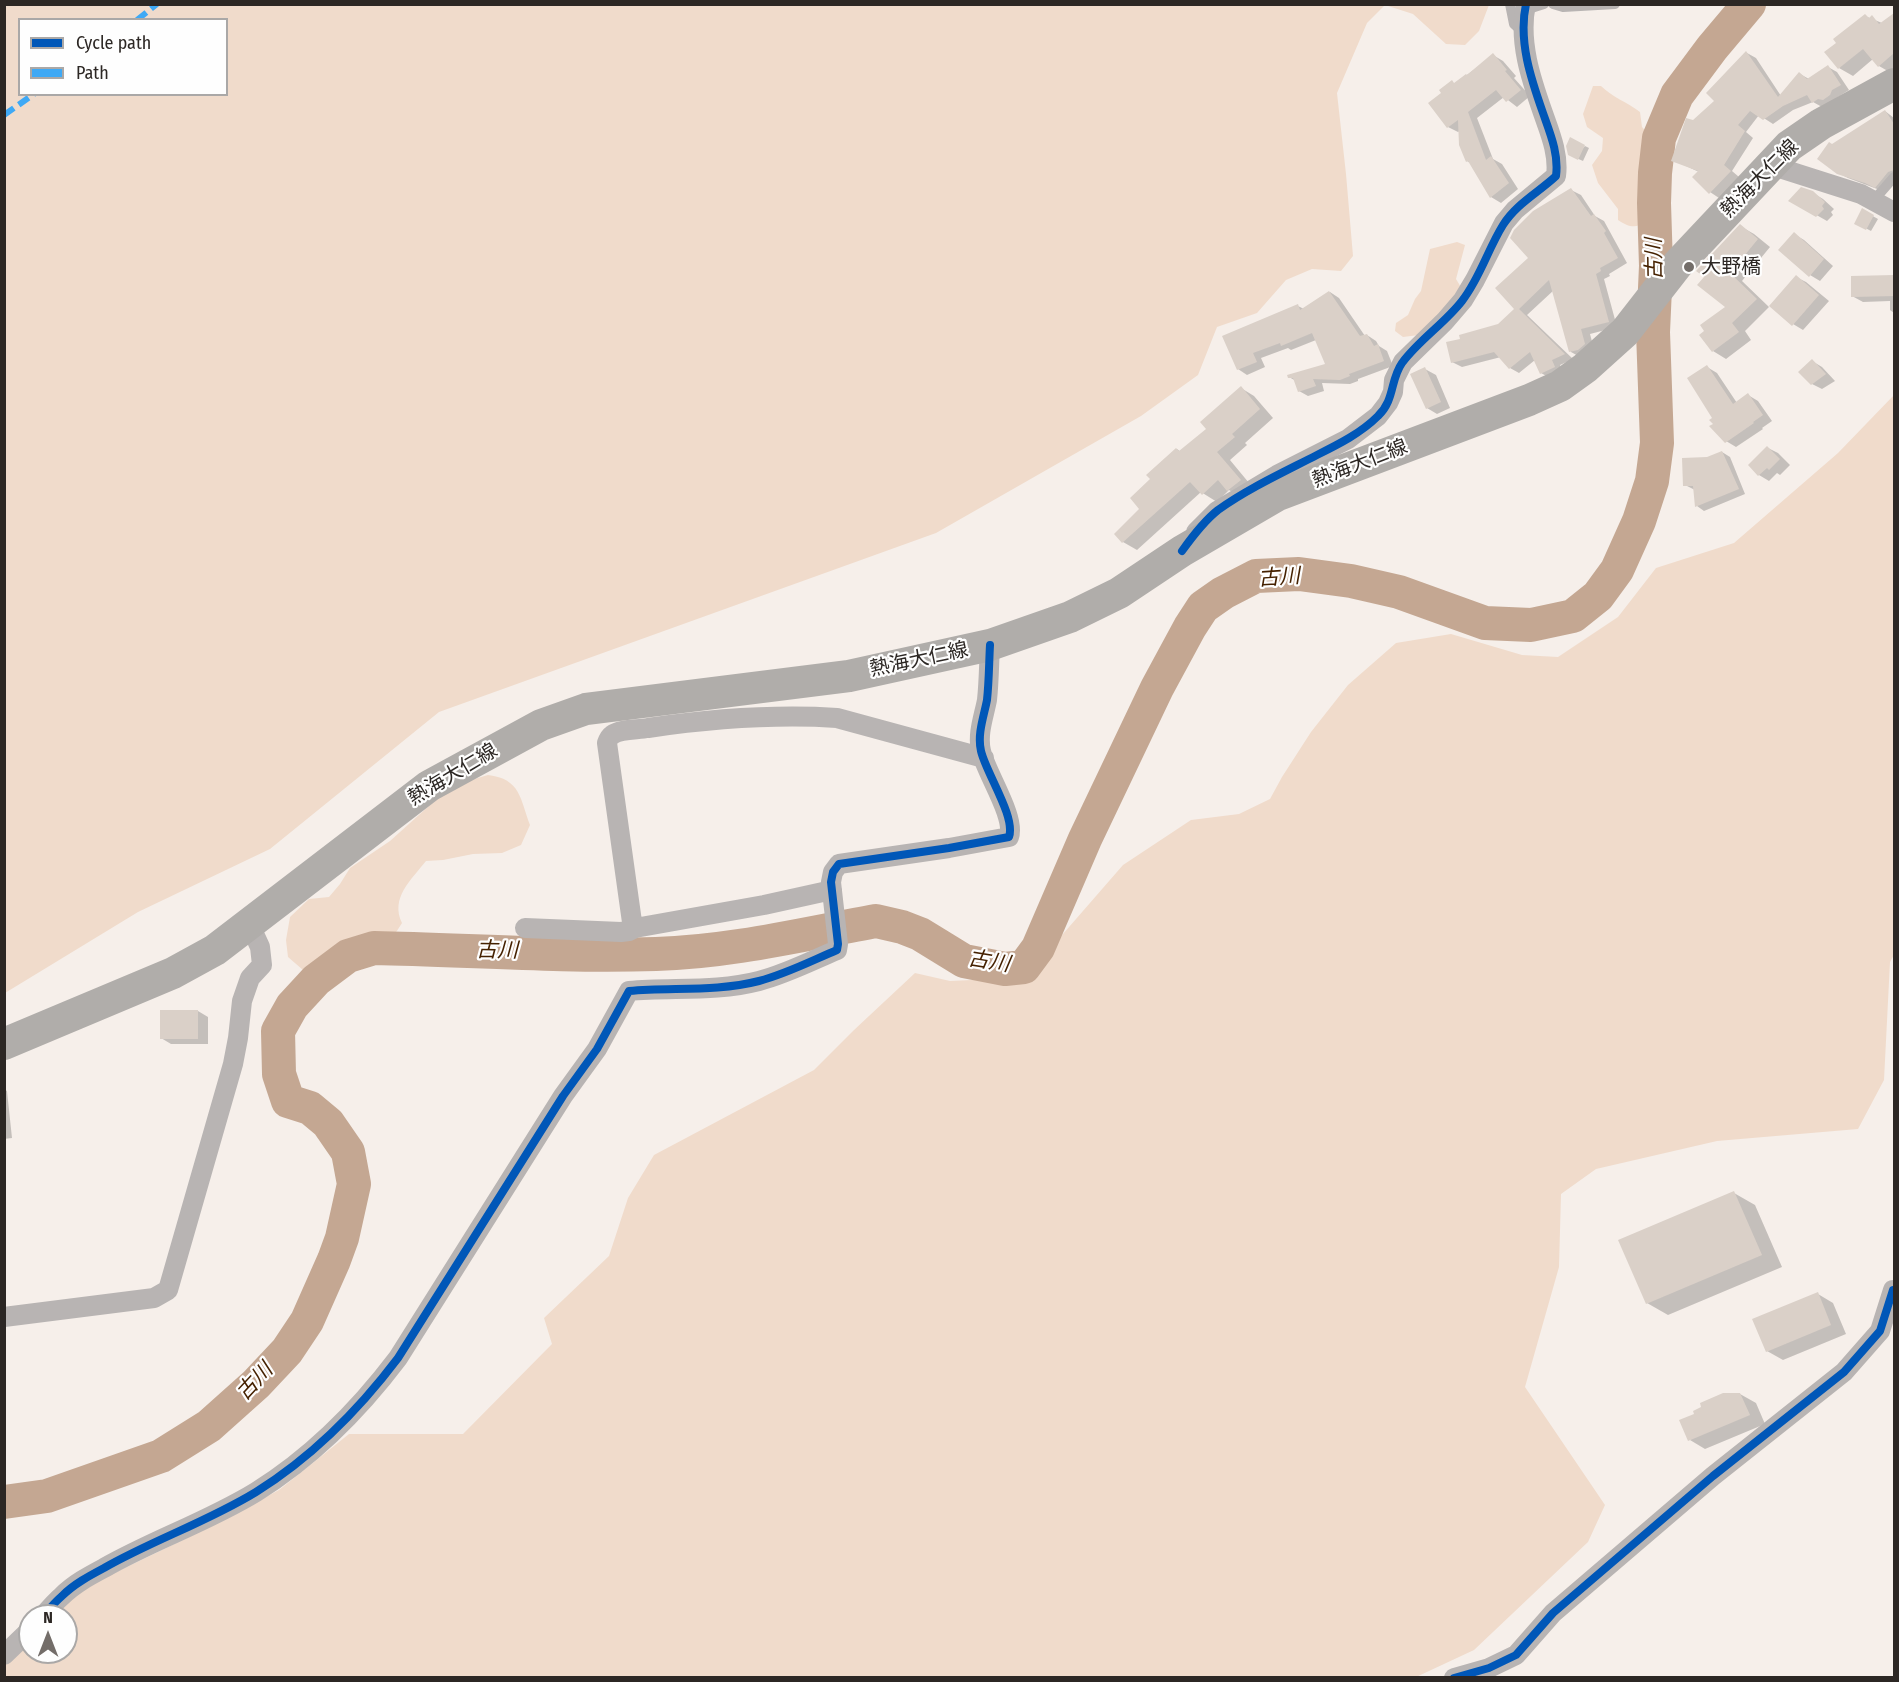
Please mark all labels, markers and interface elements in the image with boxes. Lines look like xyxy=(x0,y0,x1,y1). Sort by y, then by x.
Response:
legend xyxy=(18,18,228,96)
text: Cycle path xyxy=(76,32,151,54)
text: Path xyxy=(76,62,109,84)
street label: 熱海大仁線 xyxy=(1716,135,1804,223)
water label: 古川 xyxy=(1642,238,1668,280)
place label: 大野橋 xyxy=(1701,255,1761,279)
marker: 大野橋 xyxy=(1682,260,1696,274)
street label: 熱海大仁線 xyxy=(1309,435,1411,493)
water label: 古川 xyxy=(1257,564,1301,592)
street label: 熱海大仁線 xyxy=(868,638,970,682)
street label: 熱海大仁線 xyxy=(404,739,502,811)
water label: 古川 xyxy=(476,938,518,964)
water label: 古川 xyxy=(966,946,1012,978)
water label: 古川 xyxy=(231,1358,279,1406)
north arrow xyxy=(18,1604,78,1664)
text: N xyxy=(43,1608,53,1627)

